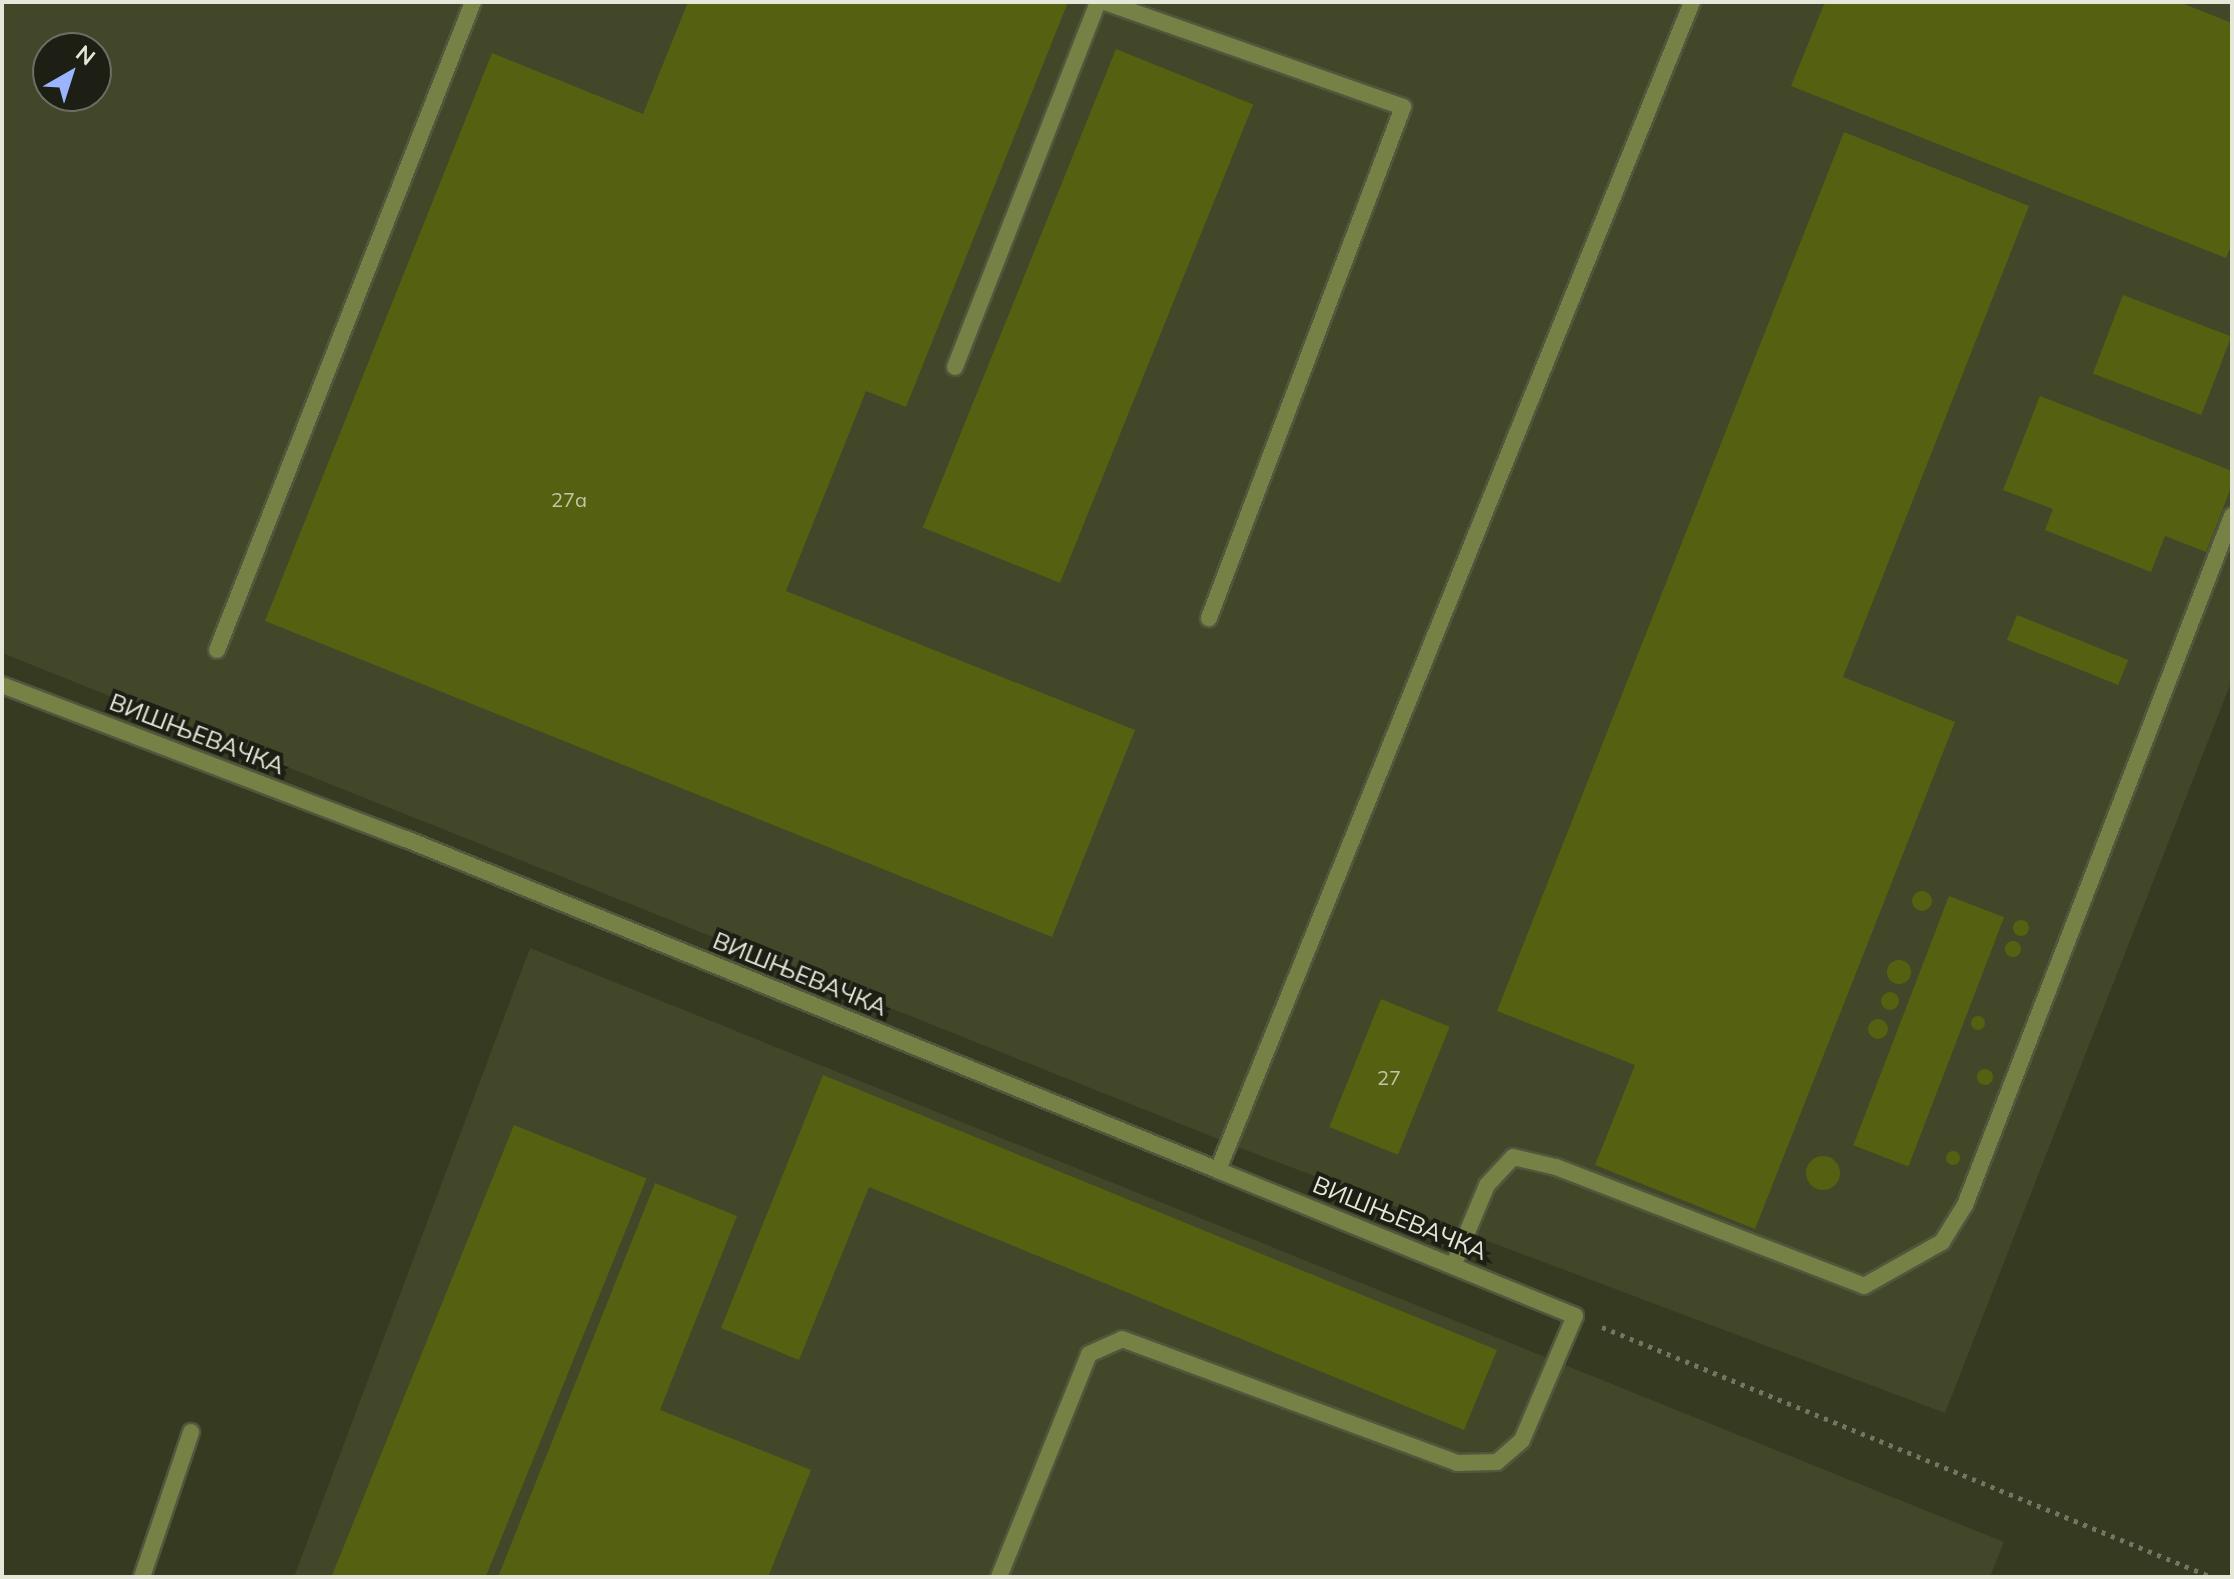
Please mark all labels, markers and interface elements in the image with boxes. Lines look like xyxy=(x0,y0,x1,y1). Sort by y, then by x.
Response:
north arrow xyxy=(32,32,112,112)
text: N xyxy=(71,39,101,71)
house number: 27a xyxy=(551,487,587,511)
street label: ВИШЊЕВАЧКА xyxy=(105,687,289,781)
street label: ВИШЊЕВАЧКА xyxy=(709,926,891,1022)
house number: 27 xyxy=(1377,1065,1401,1089)
street label: ВИШЊЕВАЧКА xyxy=(1309,1170,1491,1266)

